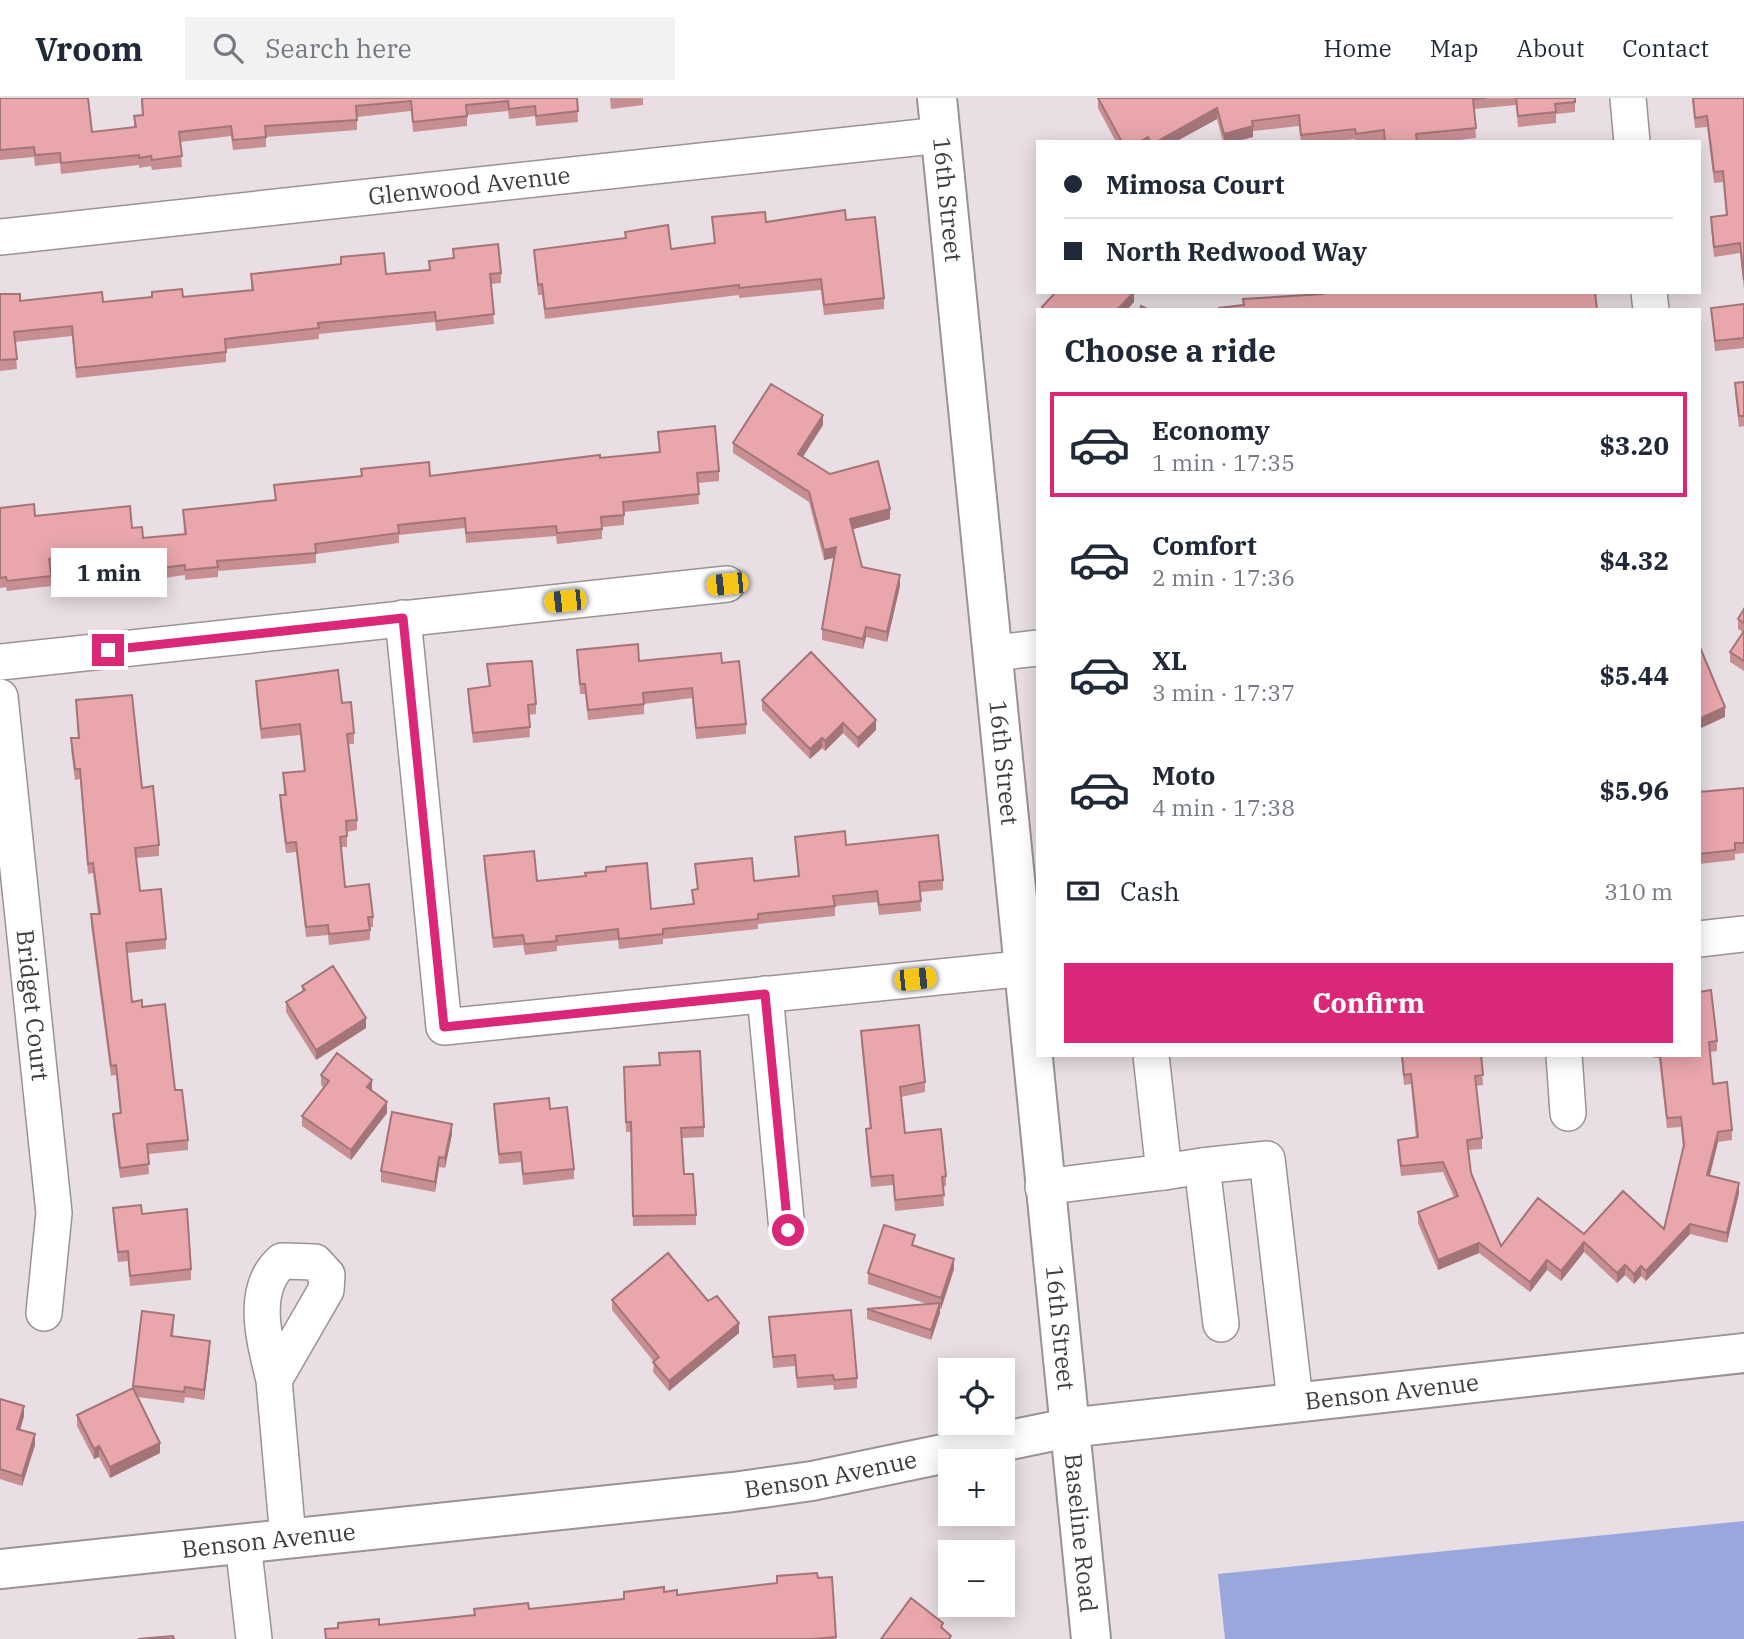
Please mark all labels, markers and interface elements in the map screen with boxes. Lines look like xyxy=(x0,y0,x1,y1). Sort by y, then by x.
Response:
search box xyxy=(185,17,675,80)
text: Vroom xyxy=(35,27,143,70)
icon: search xyxy=(209,29,247,67)
text: Search here xyxy=(265,31,412,65)
text: Home xyxy=(1324,32,1392,64)
text: Map xyxy=(1430,32,1478,64)
text: About xyxy=(1516,32,1584,64)
text: Contact xyxy=(1622,32,1709,64)
street label: 16th Street xyxy=(926,135,970,263)
street label: Glenwood Avenue xyxy=(366,158,572,212)
text: Mimosa Court xyxy=(1106,167,1284,201)
text: North Redwood Way xyxy=(1106,234,1367,268)
text: Choose a ride xyxy=(1064,329,1276,371)
icon: car xyxy=(1068,413,1131,476)
text: Economy xyxy=(1152,413,1270,447)
text: $3.20 xyxy=(1599,428,1669,462)
text: 1 min · 17:35 xyxy=(1152,447,1295,477)
icon: car xyxy=(1068,528,1131,591)
text: Comfort xyxy=(1152,528,1257,562)
text: $4.32 xyxy=(1599,543,1669,577)
callout: 1 min xyxy=(50,548,166,598)
text: 1 min xyxy=(77,557,141,587)
text: 2 min · 17:36 xyxy=(1152,562,1295,592)
car xyxy=(706,571,749,597)
car xyxy=(544,588,587,614)
route end xyxy=(92,634,124,666)
icon: car xyxy=(1068,643,1131,706)
text: XL xyxy=(1152,643,1187,677)
text: $5.44 xyxy=(1599,658,1669,692)
text: 3 min · 17:37 xyxy=(1152,677,1295,707)
street label: 16th Street xyxy=(982,699,1027,827)
icon: car xyxy=(1068,758,1131,821)
text: Moto xyxy=(1152,758,1215,792)
text: $5.96 xyxy=(1599,773,1669,807)
text: 4 min · 17:38 xyxy=(1152,792,1295,822)
icon: cash xyxy=(1064,872,1102,910)
text: Cash xyxy=(1120,874,1180,908)
text: 310 m xyxy=(1604,876,1673,906)
street label: Bridget Court xyxy=(9,928,57,1082)
button: Confirm xyxy=(1064,963,1673,1043)
car xyxy=(894,966,937,992)
route start xyxy=(772,1214,804,1246)
street label: 16th Street xyxy=(1039,1264,1083,1392)
map controls xyxy=(938,1358,1015,1617)
button: locate xyxy=(938,1358,1015,1435)
street label: Benson Avenue xyxy=(1303,1366,1480,1417)
street label: Benson Avenue xyxy=(742,1443,919,1505)
button: + xyxy=(938,1449,1015,1526)
street label: Baseline Road xyxy=(1058,1452,1105,1614)
street label: Benson Avenue xyxy=(180,1515,357,1565)
button: − xyxy=(938,1540,1015,1617)

